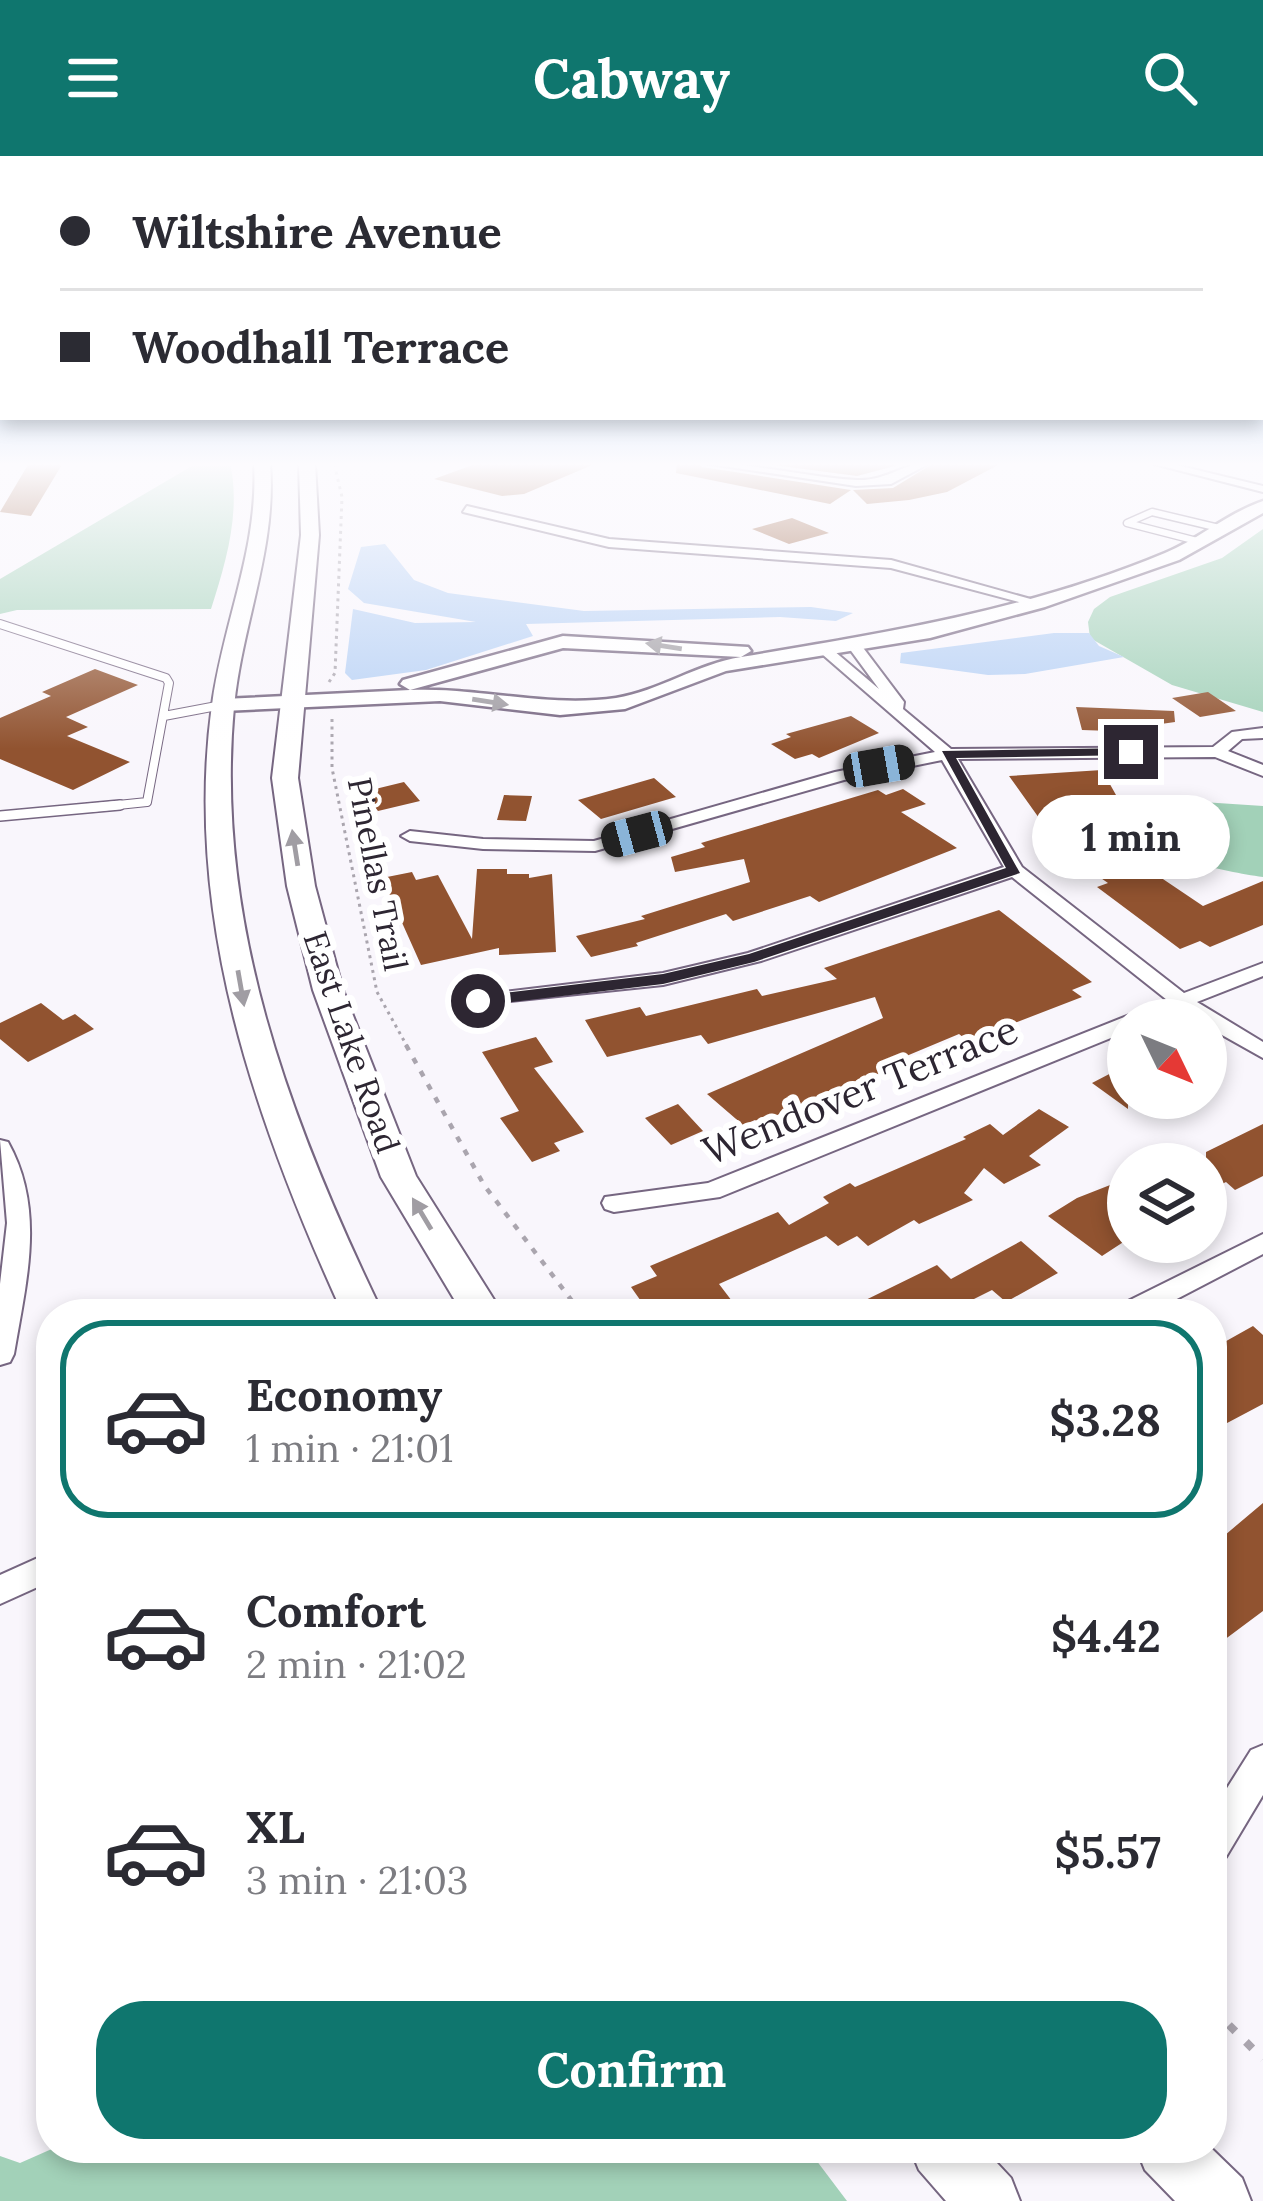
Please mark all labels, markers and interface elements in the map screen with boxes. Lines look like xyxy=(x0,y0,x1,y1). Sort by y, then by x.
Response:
text: Cabway xyxy=(533,44,730,113)
icon: menu xyxy=(60,45,126,111)
icon: search xyxy=(1137,45,1203,111)
text: Wiltshire Avenue xyxy=(132,203,502,260)
text: Woodhall Terrace xyxy=(132,318,509,375)
one-way arrow xyxy=(644,637,682,655)
one-way arrow xyxy=(471,693,509,711)
route end xyxy=(1104,725,1158,779)
car xyxy=(840,742,918,790)
street label: Pinellas Trail xyxy=(339,774,417,974)
callout: 1 min xyxy=(1032,794,1230,878)
car xyxy=(598,807,676,861)
text: 1 min xyxy=(1081,812,1181,862)
one-way arrow xyxy=(285,829,304,866)
street label: East Lake Road xyxy=(294,926,410,1158)
one-way arrow xyxy=(232,970,251,1008)
route start xyxy=(451,974,505,1028)
north arrow xyxy=(1107,999,1227,1119)
map controls xyxy=(1107,999,1227,1263)
street label: Wendover Terrace xyxy=(695,1004,1025,1176)
button: layers xyxy=(1107,1143,1227,1263)
one-way arrow xyxy=(412,1197,433,1231)
icon: car xyxy=(102,1365,210,1473)
text: Economy xyxy=(246,1366,442,1423)
text: $3.28 xyxy=(1049,1391,1161,1448)
text: 1 min · 21:01 xyxy=(246,1423,454,1473)
icon: car xyxy=(102,1581,210,1689)
text: Comfort xyxy=(246,1582,426,1639)
text: $4.42 xyxy=(1051,1607,1161,1664)
text: 2 min · 21:02 xyxy=(246,1639,467,1689)
icon: car xyxy=(102,1797,210,1905)
text: XL xyxy=(246,1798,305,1855)
text: $5.57 xyxy=(1054,1823,1161,1880)
text: 3 min · 21:03 xyxy=(246,1855,469,1905)
button: Confirm xyxy=(96,2001,1167,2139)

